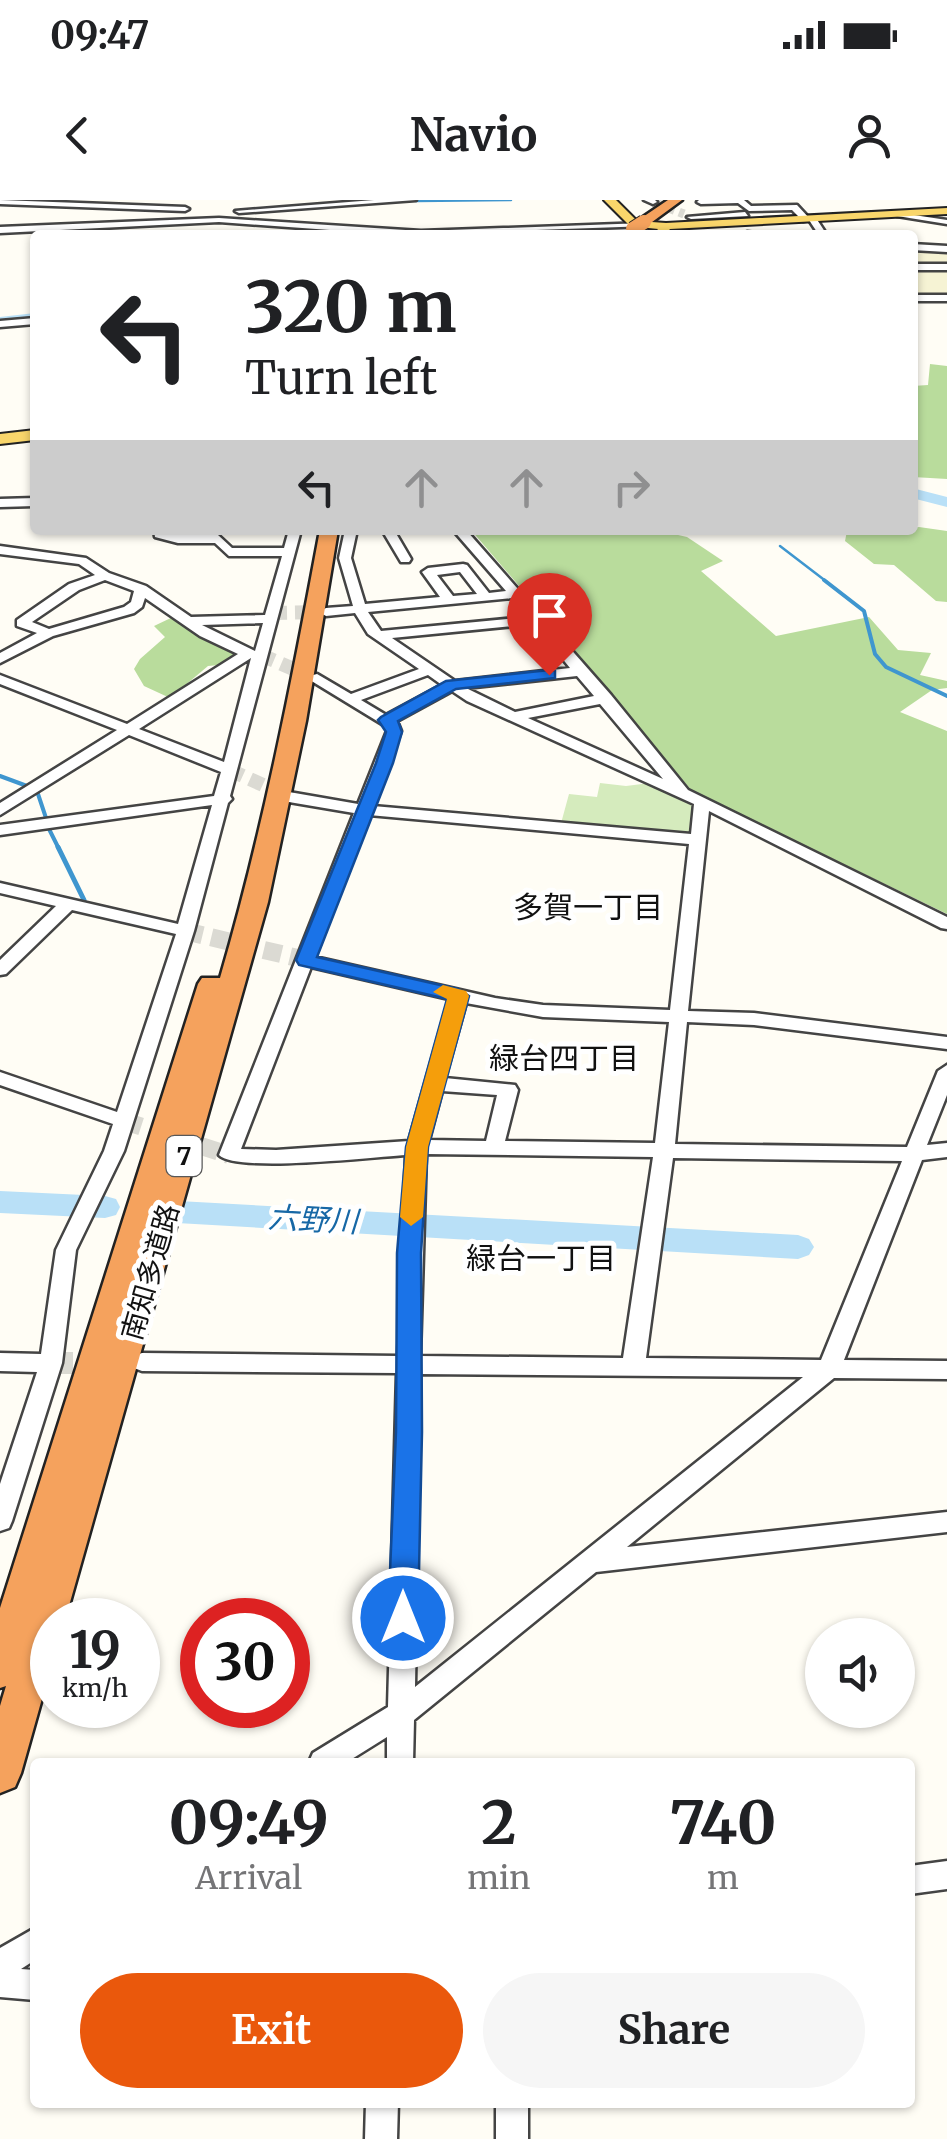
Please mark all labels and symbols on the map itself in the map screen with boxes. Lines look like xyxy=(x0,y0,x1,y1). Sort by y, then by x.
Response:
pin xyxy=(507,573,592,676)
district label: 多賀一丁目 xyxy=(513,888,663,926)
district label: 緑台四丁目 xyxy=(489,1039,639,1077)
road number: 7 xyxy=(166,1136,202,1176)
water label: 六野川 xyxy=(267,1198,362,1240)
street label: 南知多道路 xyxy=(113,1200,187,1344)
district label: 緑台一丁目 xyxy=(466,1239,616,1277)
position arrow xyxy=(351,1566,455,1670)
speed limit sign: 30 xyxy=(180,1598,310,1728)

